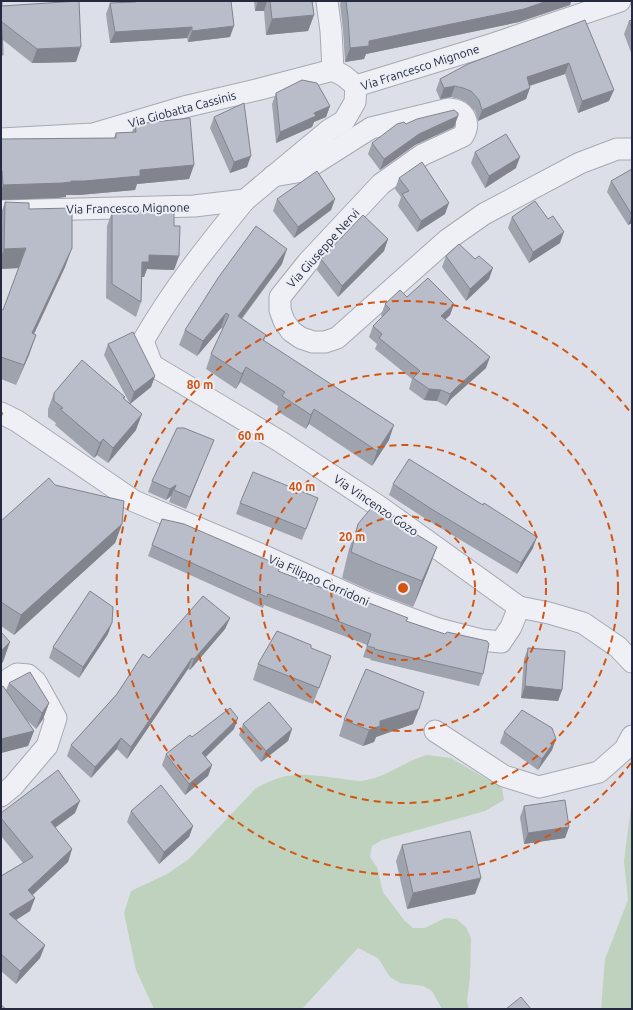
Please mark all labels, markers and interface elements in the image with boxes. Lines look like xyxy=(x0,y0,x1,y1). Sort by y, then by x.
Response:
street label: Via Francesco Mignone xyxy=(359,42,481,92)
street label: Via Giobatta Cassinis xyxy=(127,88,237,130)
street label: Via Francesco Mignone xyxy=(66,200,190,216)
street label: Via Giuseppe Nervi xyxy=(284,206,362,290)
text: 80 m xyxy=(187,378,213,391)
text: 60 m xyxy=(238,429,264,442)
street label: Via Vincenzo Gozo xyxy=(331,472,421,538)
text: 40 m xyxy=(289,480,315,493)
text: 20 m xyxy=(339,530,365,543)
street label: Via Filippo Corridoni xyxy=(267,552,372,608)
centre of rings xyxy=(396,581,410,595)

